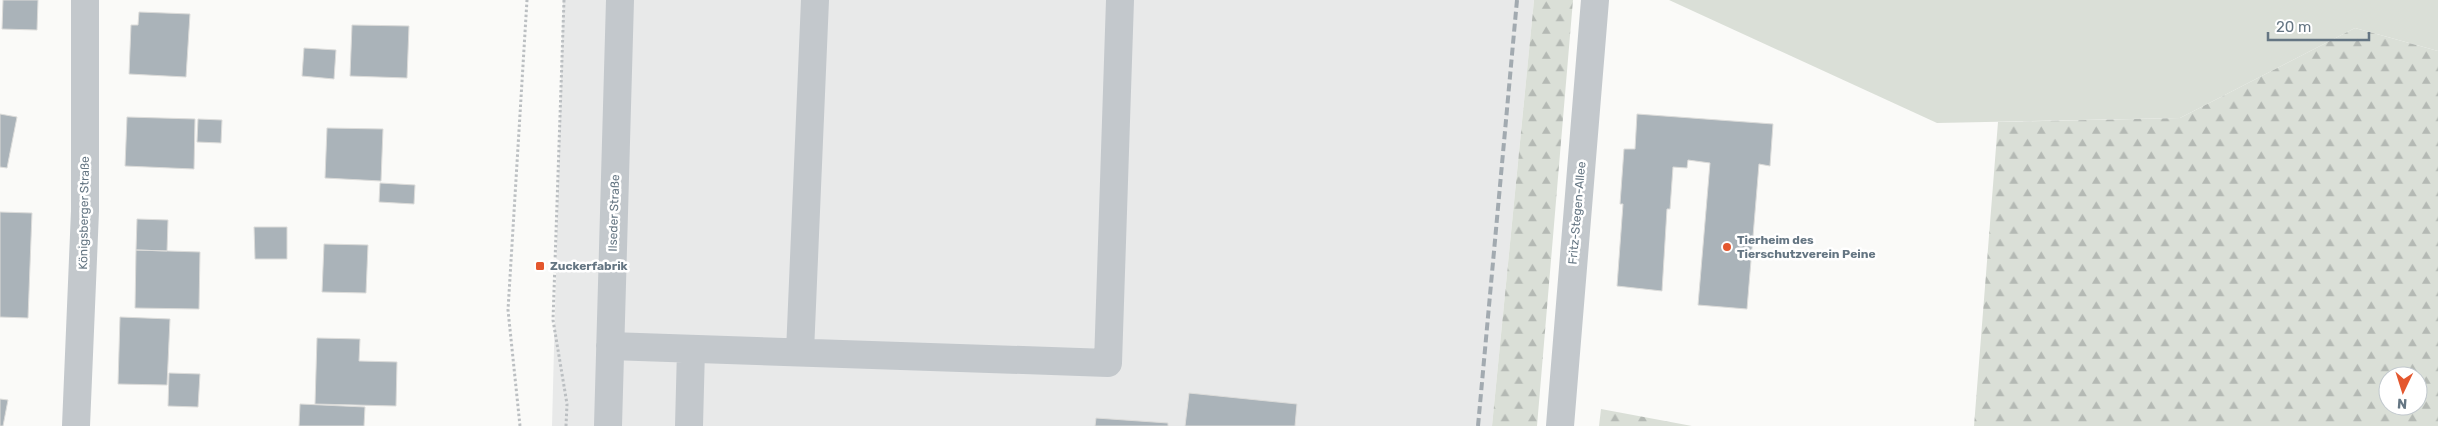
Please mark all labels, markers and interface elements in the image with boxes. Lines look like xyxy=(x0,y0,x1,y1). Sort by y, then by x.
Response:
scale bar xyxy=(2268,10,2369,42)
text: 20 m xyxy=(2276,18,2311,36)
street label: Königsberger Straße xyxy=(76,156,92,270)
street label: Fritz-Stegen-Allee xyxy=(1566,161,1588,265)
street label: Ilseder Straße xyxy=(606,174,622,252)
place label: Tierheim des Tierschutzverein Peine xyxy=(1737,233,1876,261)
marker: Tierheim des Tierschutzverein Peine xyxy=(1721,241,1733,253)
place label: Zuckerfabrik xyxy=(550,259,628,273)
marker: Zuckerfabrik xyxy=(534,260,546,272)
north arrow xyxy=(2378,366,2428,416)
text: N xyxy=(2397,395,2408,412)

